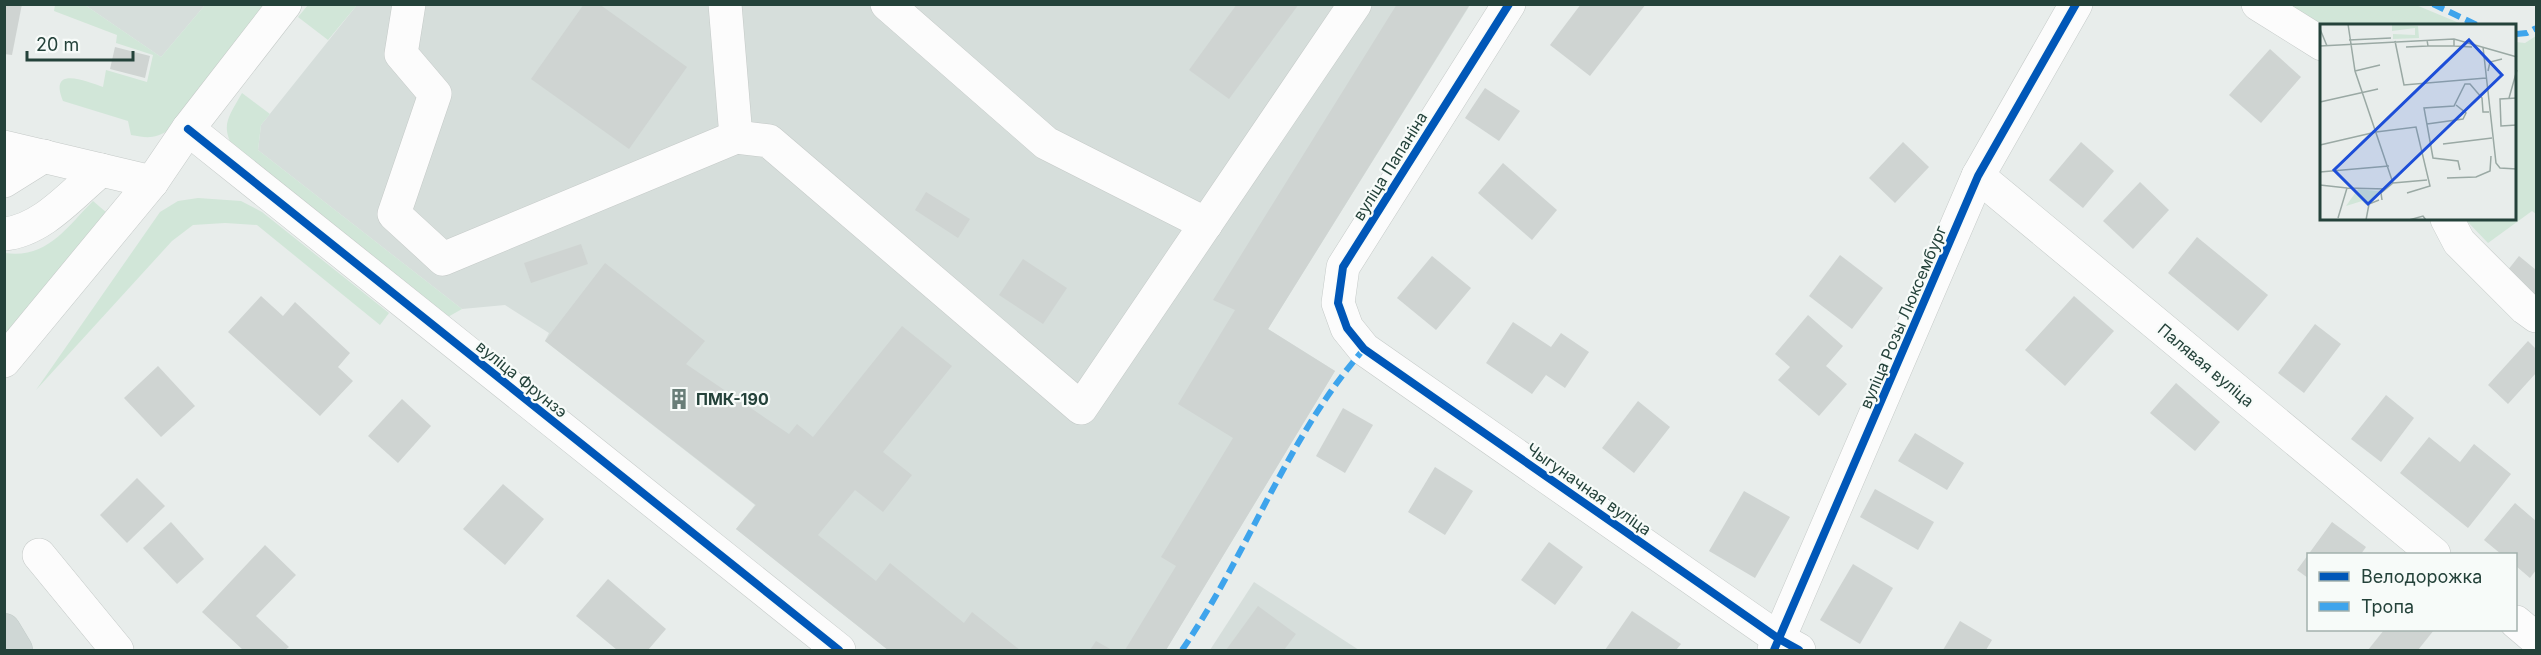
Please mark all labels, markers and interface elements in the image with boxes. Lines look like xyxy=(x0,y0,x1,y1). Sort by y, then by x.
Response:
scale bar xyxy=(27,24,134,62)
inset map xyxy=(2320,24,2517,220)
text: 20 m xyxy=(36,34,79,55)
street label: вуліца Папаніна xyxy=(1349,108,1431,224)
street label: вуліца Розы Люксембург xyxy=(1855,222,1951,412)
street label: Палявая вуліца xyxy=(2154,319,2258,411)
street label: вуліца Фрунзэ xyxy=(472,336,572,422)
building icon: ПМК-190 xyxy=(667,387,691,411)
place label: ПМК-190 xyxy=(696,389,769,409)
street label: Чыгуначная вуліца xyxy=(1523,438,1655,540)
legend xyxy=(2307,553,2517,631)
text: Велодорожка xyxy=(2361,566,2482,587)
text: Тропа xyxy=(2361,596,2414,617)

